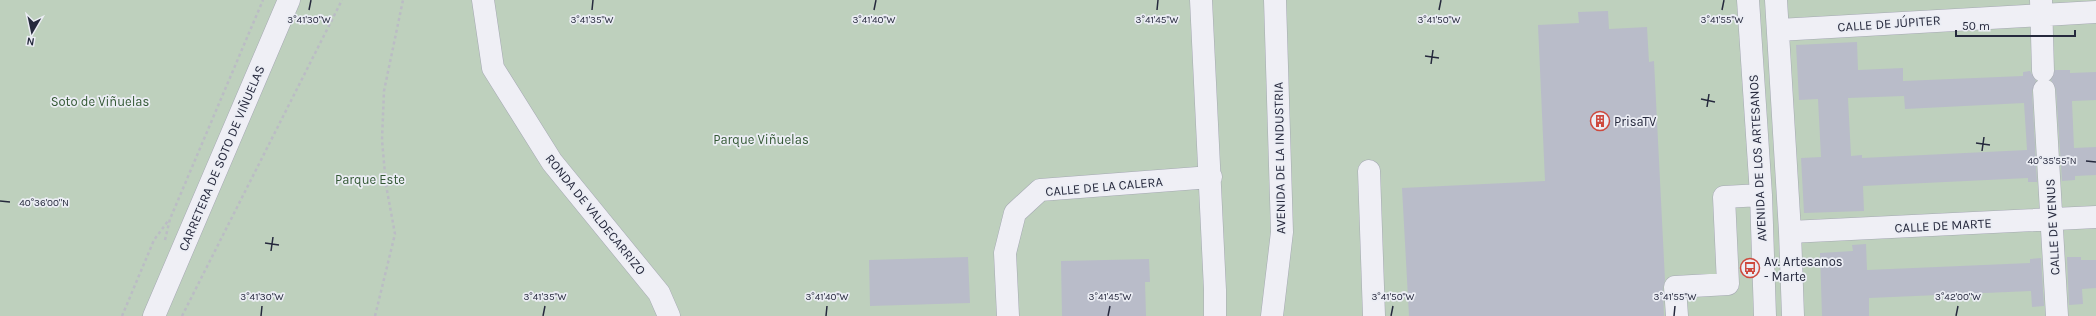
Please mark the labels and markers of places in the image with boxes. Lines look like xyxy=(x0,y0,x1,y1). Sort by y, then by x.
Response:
building icon: PrisaTV xyxy=(1589,110,1611,132)
place label: PrisaTV xyxy=(1614,114,1657,129)
place label: Av. Artesanos - Marte xyxy=(1764,254,1843,284)
bus stop icon: Av. Artesanos - Marte xyxy=(1739,257,1761,279)

